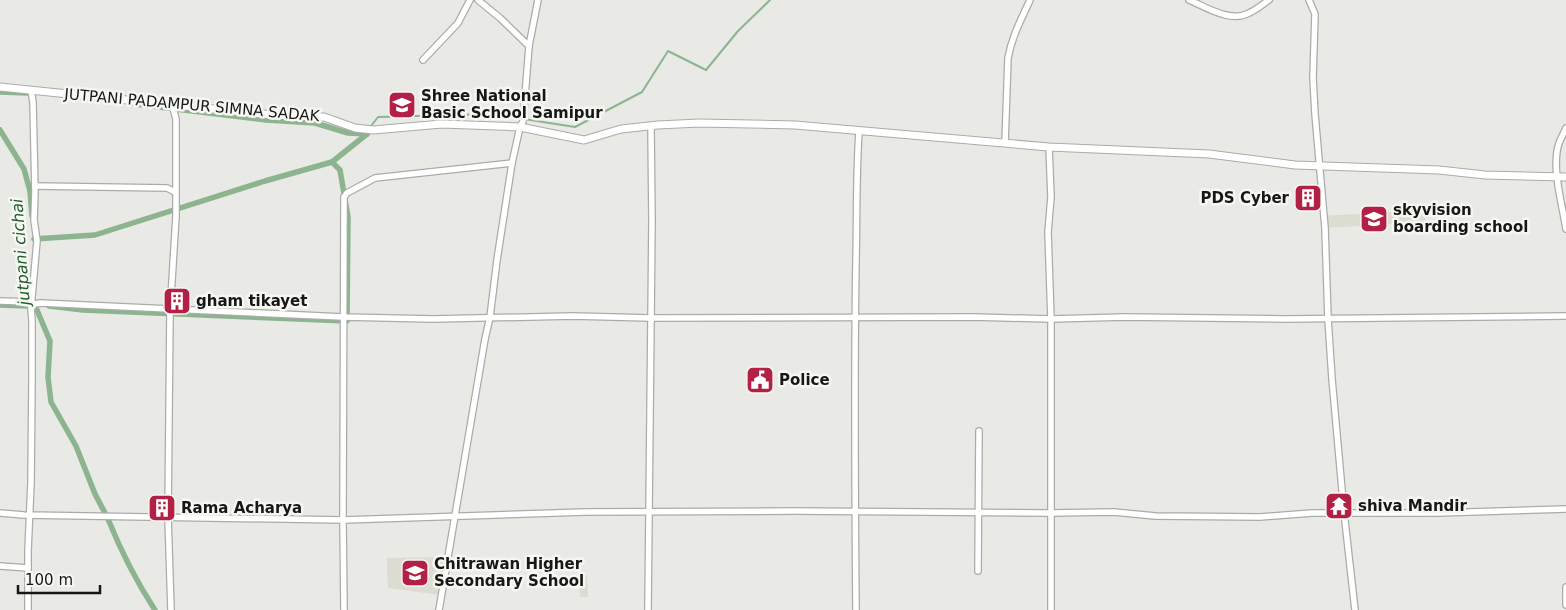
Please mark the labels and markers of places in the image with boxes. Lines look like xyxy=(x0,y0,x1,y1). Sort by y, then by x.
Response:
place label: Shree National Basic School Samipur xyxy=(421,87,603,122)
school or university icon: Shree National Basic School Samipur xyxy=(387,90,417,120)
building icon: PDS Cyber xyxy=(1293,183,1323,213)
place label: PDS Cyber xyxy=(1200,189,1290,207)
place label: skyvision boarding school xyxy=(1393,201,1528,236)
school or university icon: skyvision boarding school xyxy=(1359,204,1389,234)
building icon: gham tikayet xyxy=(162,286,192,316)
place label: gham tikayet xyxy=(196,292,307,310)
public building icon: Police xyxy=(745,365,775,395)
place label: Police xyxy=(779,371,830,389)
temple icon: shiva Mandir xyxy=(1324,491,1354,521)
building icon: Rama Acharya xyxy=(147,493,177,523)
place label: shiva Mandir xyxy=(1358,497,1467,515)
place label: Rama Acharya xyxy=(181,499,302,517)
place label: Chitrawan Higher Secondary School xyxy=(434,555,584,590)
school or university icon: Chitrawan Higher Secondary School xyxy=(400,558,430,588)

